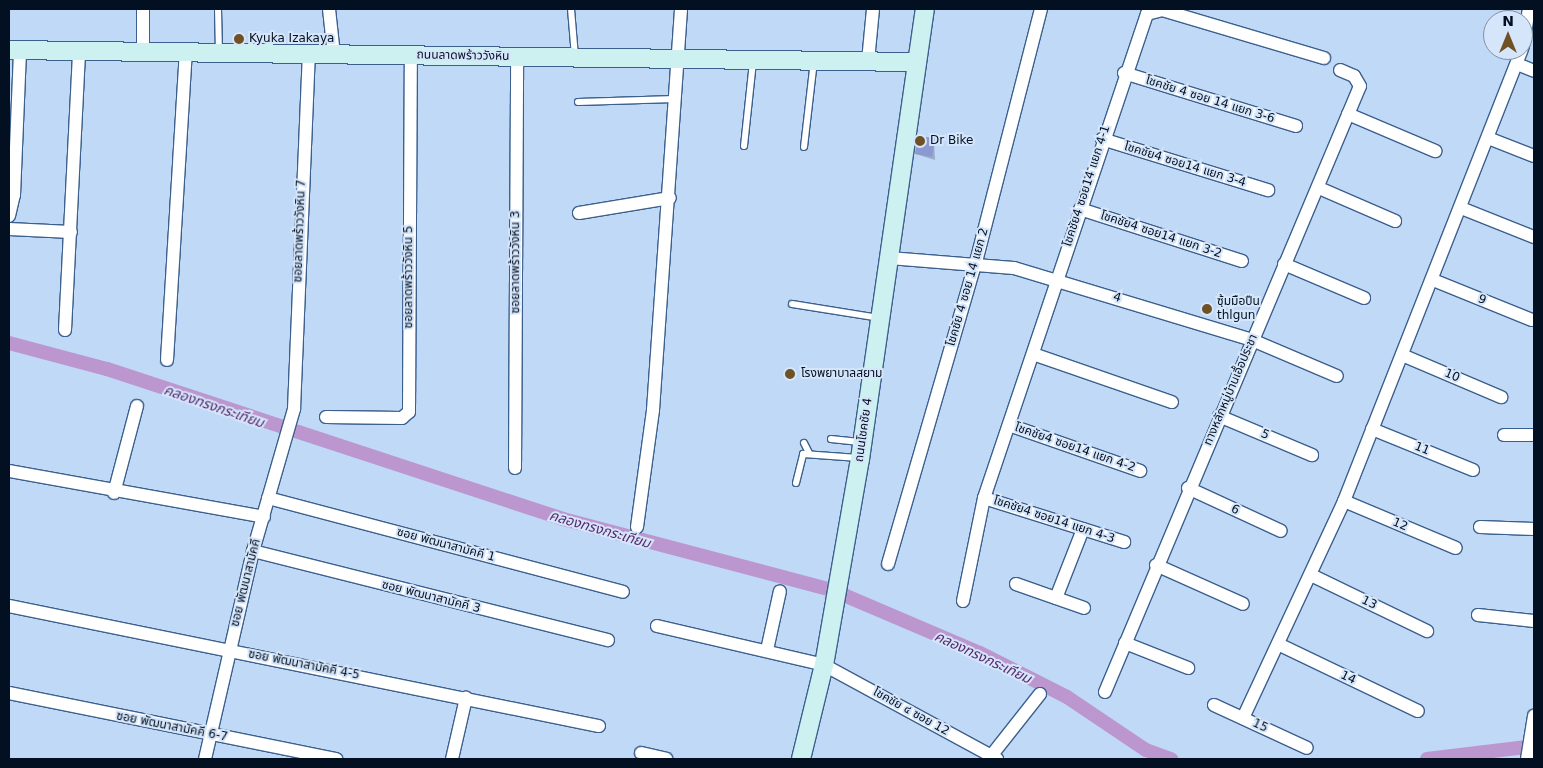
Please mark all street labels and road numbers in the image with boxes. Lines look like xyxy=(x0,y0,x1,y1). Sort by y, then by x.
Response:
street label: ถนนลาดพร้าววังหิน xyxy=(416,48,510,64)
street label: โชคชัย 4 ซอย 14 แยก 3-6 xyxy=(1144,73,1276,127)
street label: โชคชัย4 ซอย14 แยก 4-1 xyxy=(1061,124,1113,248)
street label: โชคชัย4 ซอย14 แยก 3-4 xyxy=(1122,140,1248,190)
street label: ซอยลาดพร้าววังหิน 7 xyxy=(291,179,309,283)
street label: โชคชัย4 ซอย14 แยก 3-2 xyxy=(1099,209,1223,261)
street label: ซอยลาดพร้าววังหิน 3 xyxy=(509,211,523,313)
street label: ซอยลาดพร้าววังหิน 5 xyxy=(402,226,416,328)
street label: โชคชัย 4 ซอย 14 แยก 2 xyxy=(944,226,992,348)
street label: 4 xyxy=(1111,290,1123,306)
street label: 9 xyxy=(1476,292,1488,308)
street label: ทางหลักหมู่บ้านเอื้อประชา xyxy=(1201,332,1261,448)
street label: 10 xyxy=(1442,366,1462,386)
street label: ถนนโชคชัย 4 xyxy=(852,397,876,463)
street label: โชคชัย4 ซอย14 แยก 4-2 xyxy=(1013,421,1137,475)
street label: 5 xyxy=(1259,427,1271,443)
street label: 11 xyxy=(1412,439,1432,459)
street label: โชคชัย4 ซอย14 แยก 4-3 xyxy=(992,494,1116,546)
street label: 6 xyxy=(1228,502,1242,518)
street label: 12 xyxy=(1390,515,1410,535)
street label: ซอย พัฒนาสามัคคี 1 xyxy=(395,525,497,565)
street label: ซอย พัฒนาสามัคคี xyxy=(228,538,264,628)
street label: ซอย พัฒนาสามัคคี 3 xyxy=(380,578,482,616)
street label: 13 xyxy=(1359,593,1379,613)
street label: ซอย พัฒนาสามัคคี 4-5 xyxy=(247,647,361,683)
street label: 14 xyxy=(1338,668,1358,688)
street label: โชคชัย ๔ ซอย 12 xyxy=(870,685,952,739)
street label: ซอย พัฒนาสามัคคี 6-7 xyxy=(115,709,229,745)
street label: 15 xyxy=(1250,716,1270,736)

